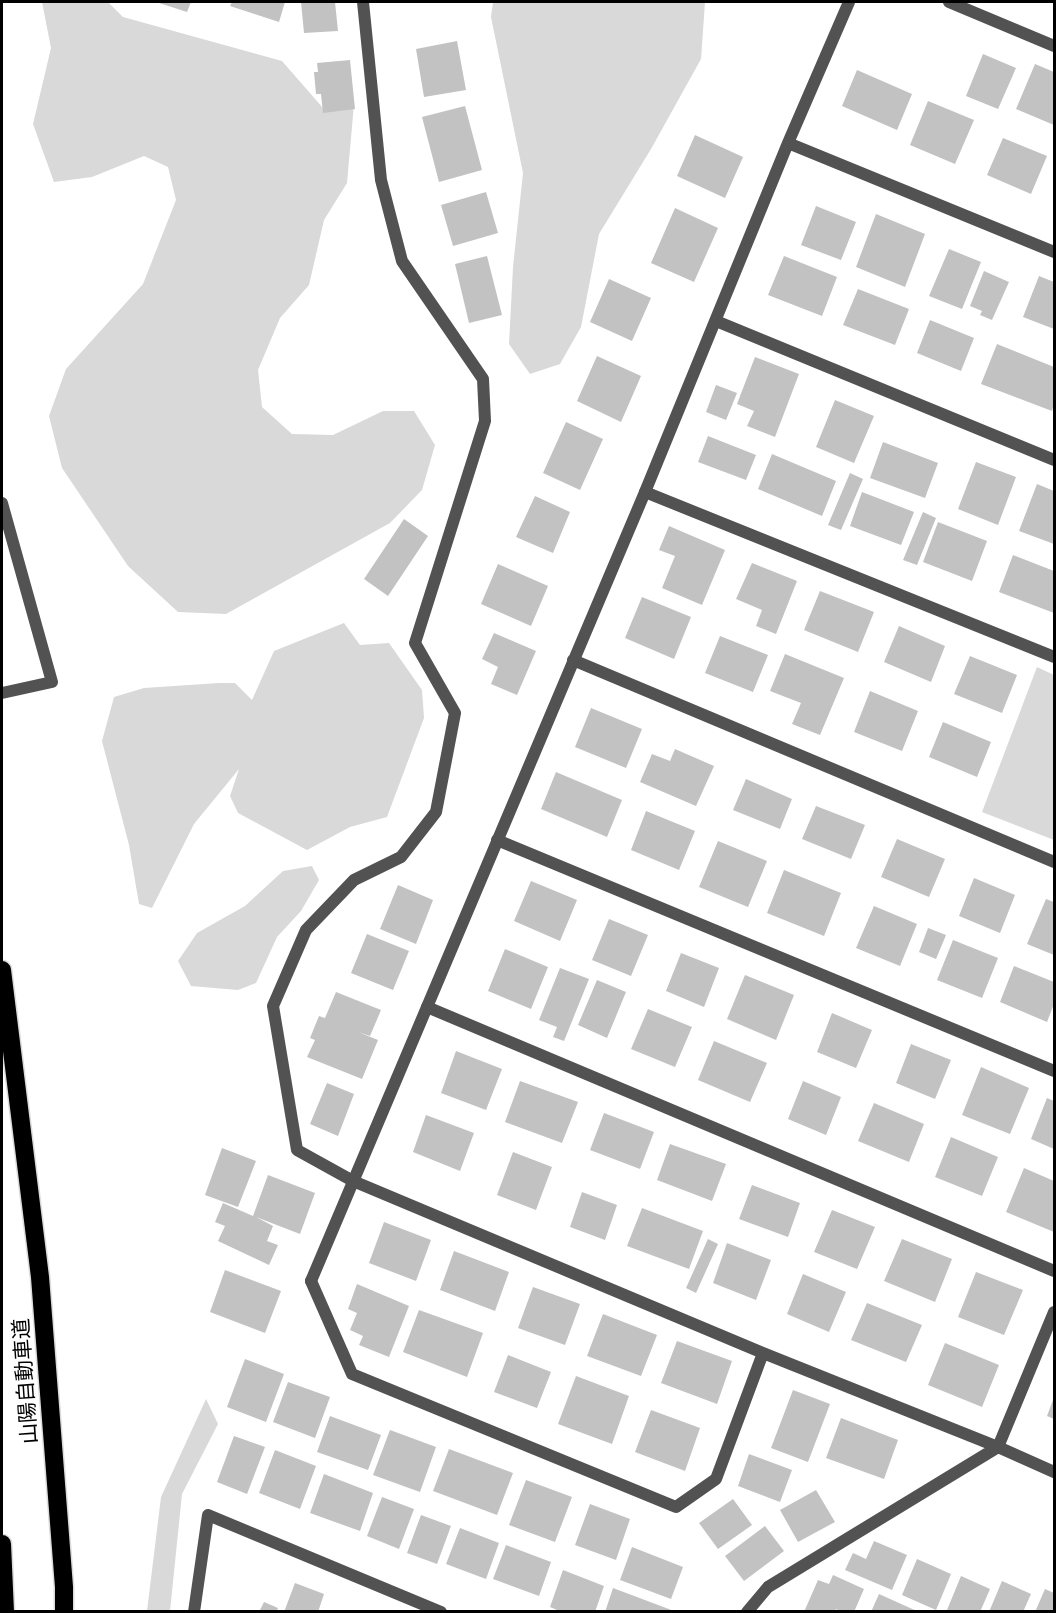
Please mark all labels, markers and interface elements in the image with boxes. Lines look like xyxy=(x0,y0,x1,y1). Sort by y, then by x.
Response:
street label: 山陽自動車道 xyxy=(9,1317,43,1445)

